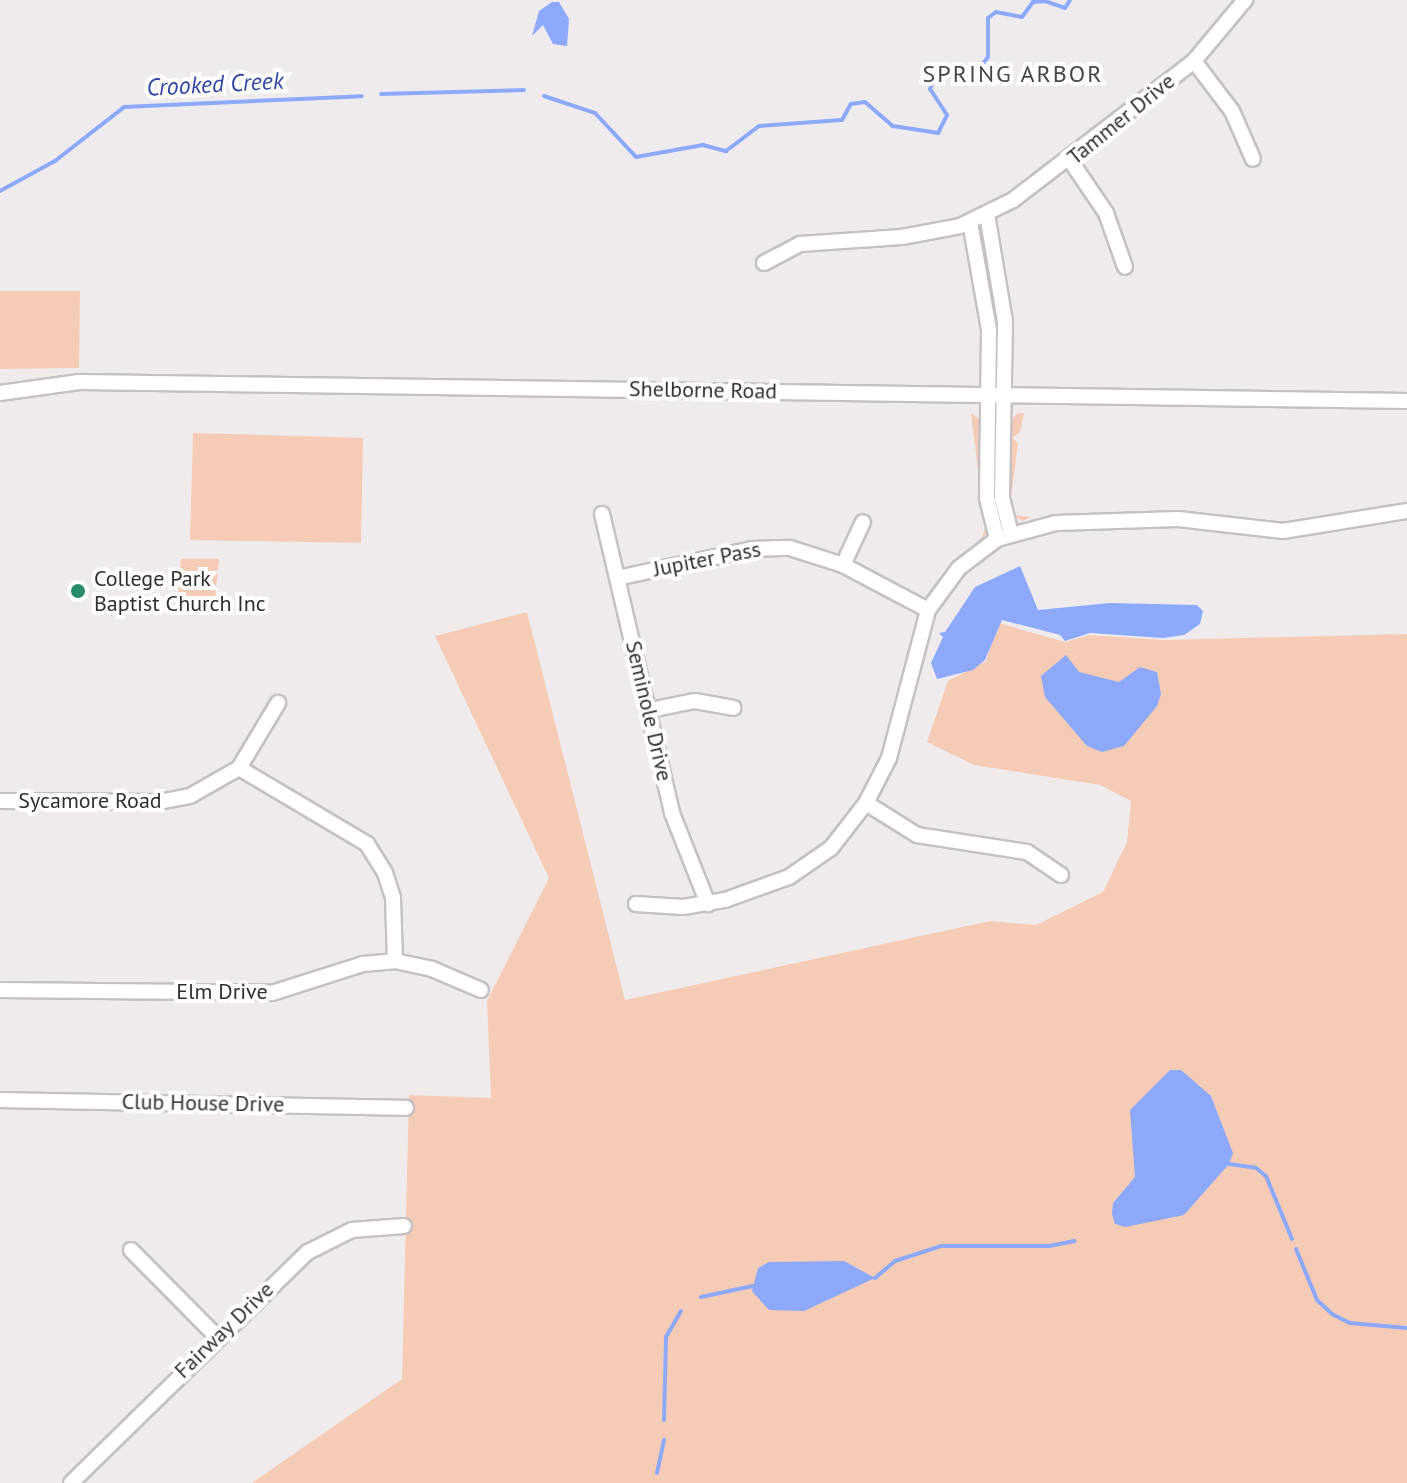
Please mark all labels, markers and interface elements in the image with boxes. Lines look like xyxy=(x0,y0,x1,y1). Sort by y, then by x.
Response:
district label: SPRING ARBOR xyxy=(922,60,1104,88)
water label: Crooked Creek xyxy=(146,66,284,102)
street label: Tammer Drive xyxy=(1062,68,1180,170)
street label: Shelborne Road xyxy=(629,376,777,404)
street label: Jupiter Pass xyxy=(651,536,763,582)
place label: College Park Baptist Church Inc xyxy=(94,565,266,616)
marker: College Park Baptist Church Inc xyxy=(69,582,87,600)
street label: Seminole Drive xyxy=(620,638,678,784)
street label: Sycamore Road xyxy=(18,788,162,814)
street label: Elm Drive xyxy=(176,979,268,1005)
street label: Club House Drive xyxy=(121,1088,285,1118)
street label: Fairway Drive xyxy=(169,1276,279,1384)

